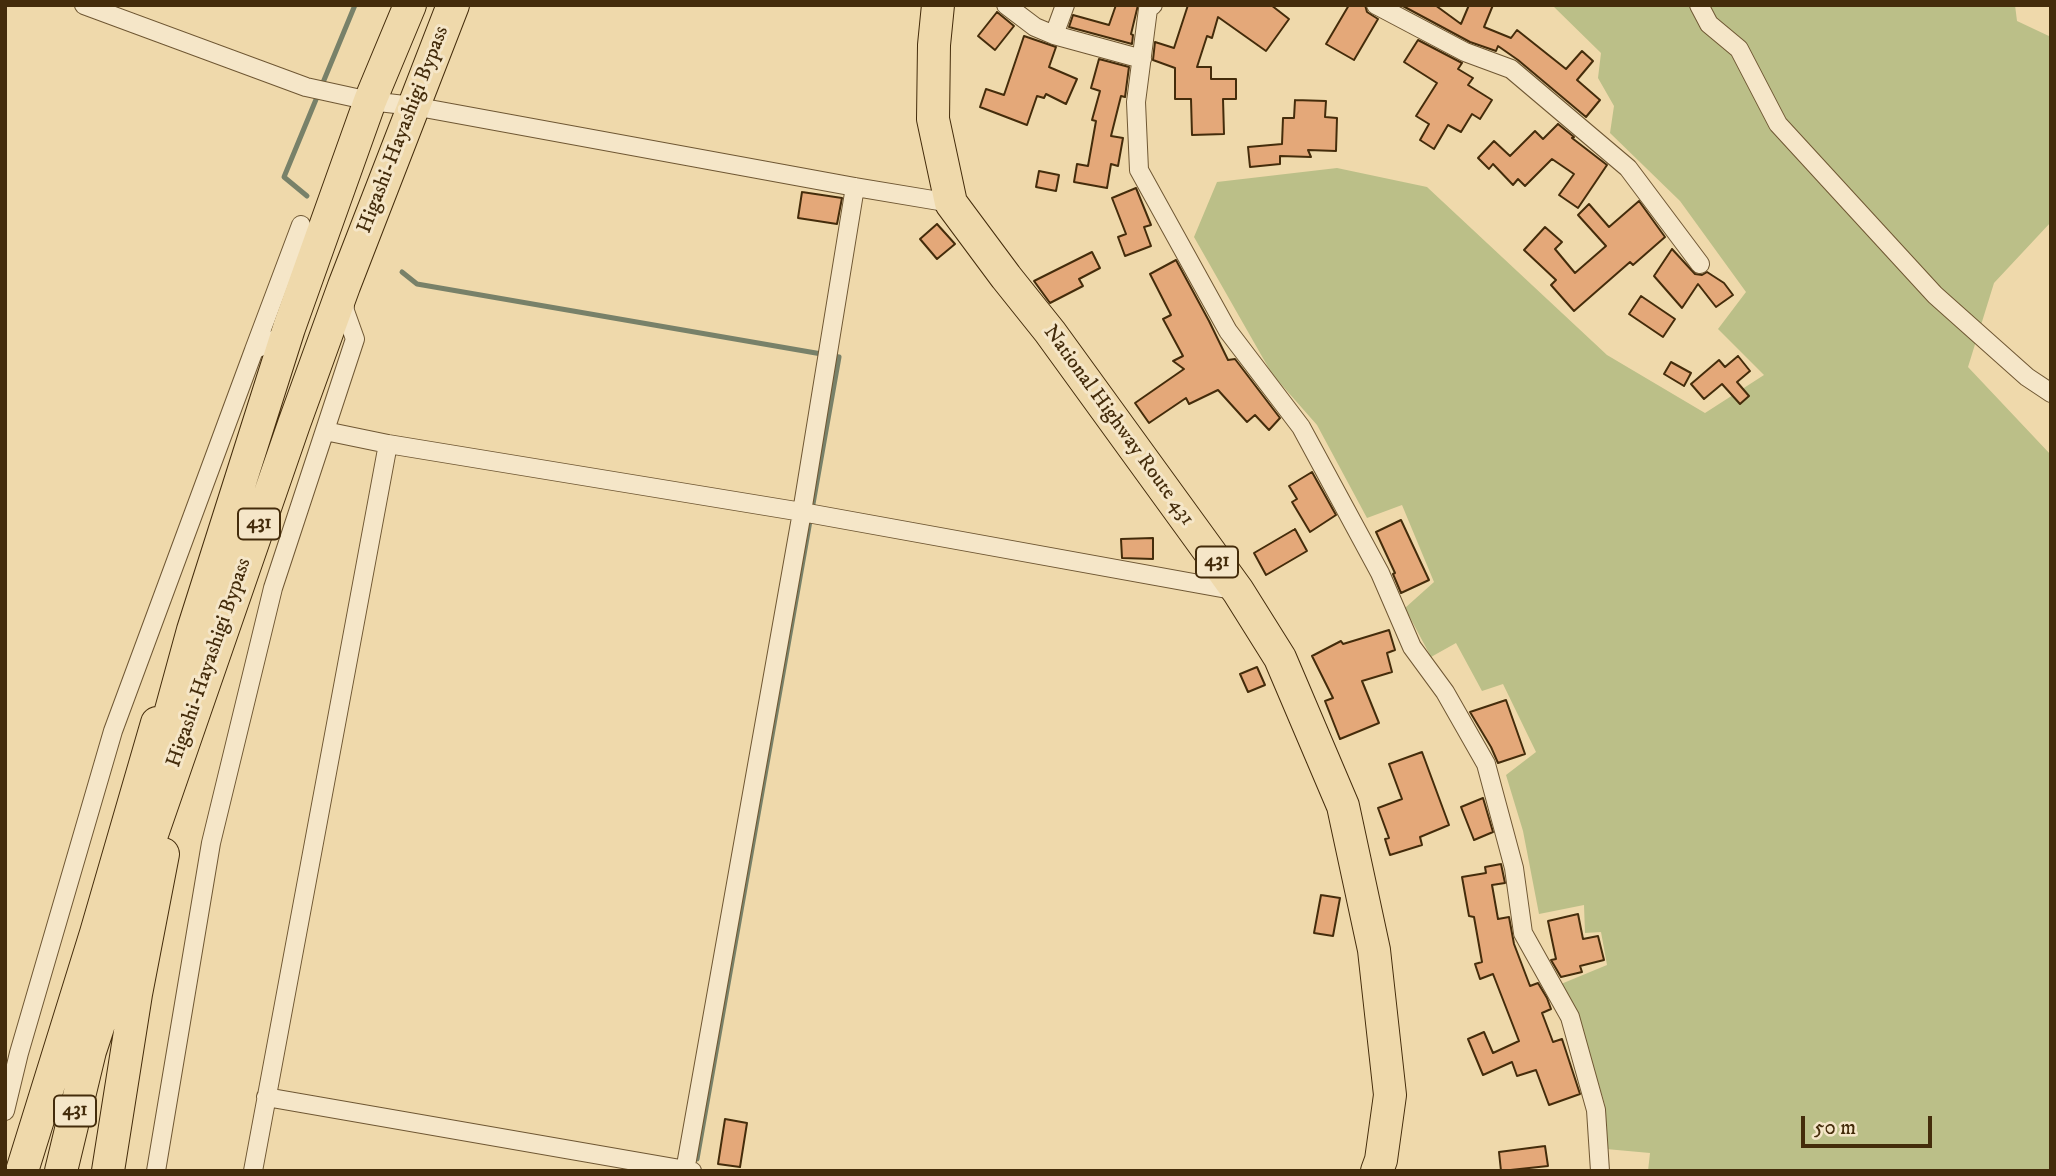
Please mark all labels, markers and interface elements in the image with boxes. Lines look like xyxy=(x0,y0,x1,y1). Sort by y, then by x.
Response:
street label: Higashi-Hayashigi Bypass xyxy=(353,23,455,237)
street label: National Highway Route 431 xyxy=(1037,321,1199,531)
road number: 431 xyxy=(238,509,280,540)
road number: 431 xyxy=(1196,547,1238,578)
street label: Higashi-Hayashigi Bypass xyxy=(162,555,258,771)
road number: 431 xyxy=(54,1096,96,1126)
scale bar xyxy=(1804,1102,1935,1146)
text: 50 m xyxy=(1814,1115,1856,1141)

